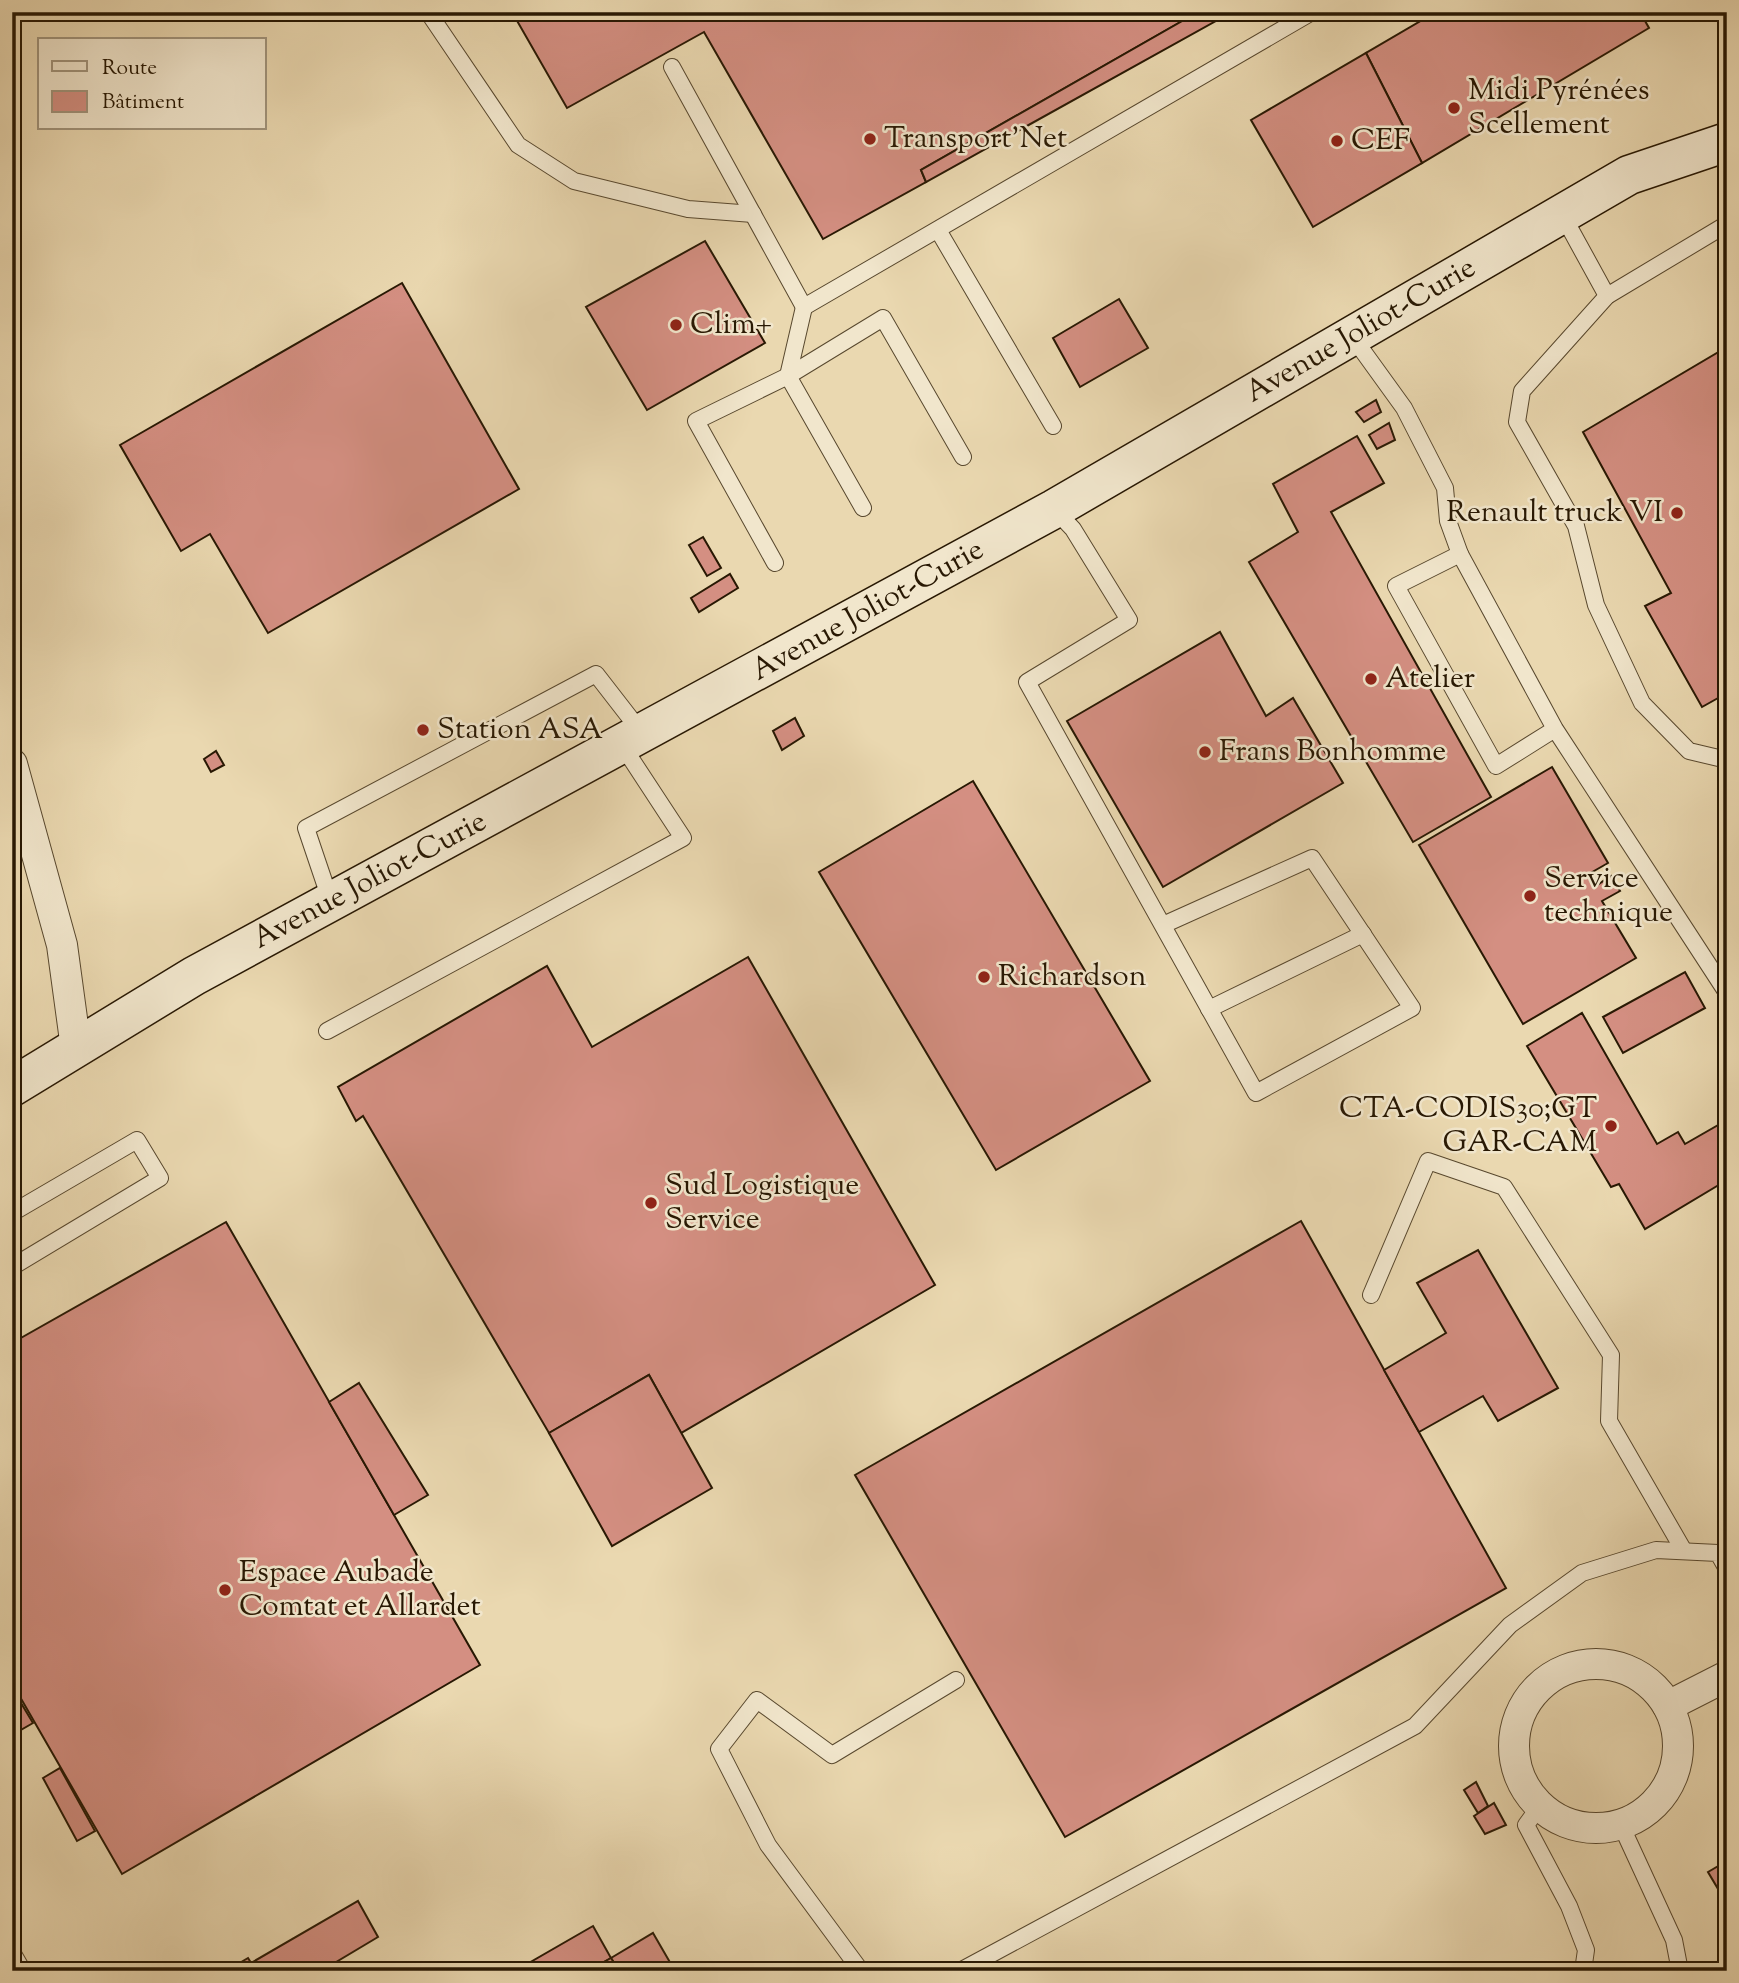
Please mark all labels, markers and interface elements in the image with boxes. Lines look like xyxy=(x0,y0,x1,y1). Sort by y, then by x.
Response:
legend xyxy=(38,38,266,130)
text: Route xyxy=(102,54,157,84)
place label: Midi Pyrénées Scellement xyxy=(1468,70,1650,147)
text: Bâtiment xyxy=(102,88,184,118)
marker: Midi Pyrénées Scellement xyxy=(1446,100,1462,116)
place label: Transport'Net xyxy=(884,118,1067,161)
place label: CEF xyxy=(1351,120,1410,163)
marker: Transport'Net xyxy=(862,131,878,147)
marker: CEF xyxy=(1329,133,1345,149)
street label: Avenue Joliot-Curie xyxy=(1238,247,1484,415)
place label: Clim+ xyxy=(690,304,772,347)
marker: Clim+ xyxy=(668,317,684,333)
place label: Renault truck VI xyxy=(1446,492,1663,535)
marker: Renault truck VI xyxy=(1669,505,1685,521)
street label: Avenue Joliot-Curie xyxy=(744,529,992,693)
place label: Atelier xyxy=(1385,658,1475,701)
marker: Atelier xyxy=(1363,671,1379,687)
place label: Station ASA xyxy=(437,709,603,752)
marker: Station ASA xyxy=(415,722,431,738)
place label: Frans Bonhomme xyxy=(1219,731,1446,774)
marker: Frans Bonhomme xyxy=(1197,744,1213,760)
street label: Avenue Joliot-Curie xyxy=(245,801,495,961)
place label: Service technique xyxy=(1544,858,1673,935)
marker: Service technique xyxy=(1522,888,1538,904)
place label: Richardson xyxy=(998,956,1147,999)
marker: Richardson xyxy=(976,969,992,985)
place label: CTA-CODIS30;GT GAR-CAM xyxy=(1339,1088,1597,1165)
marker: CTA-CODIS30;GT GAR-CAM xyxy=(1603,1118,1619,1134)
place label: Sud Logistique Service xyxy=(665,1165,859,1242)
marker: Sud Logistique Service xyxy=(643,1195,659,1211)
place label: Espace Aubade Comtat et Allardet xyxy=(239,1552,481,1629)
marker: Espace Aubade Comtat et Allardet xyxy=(217,1582,233,1598)

